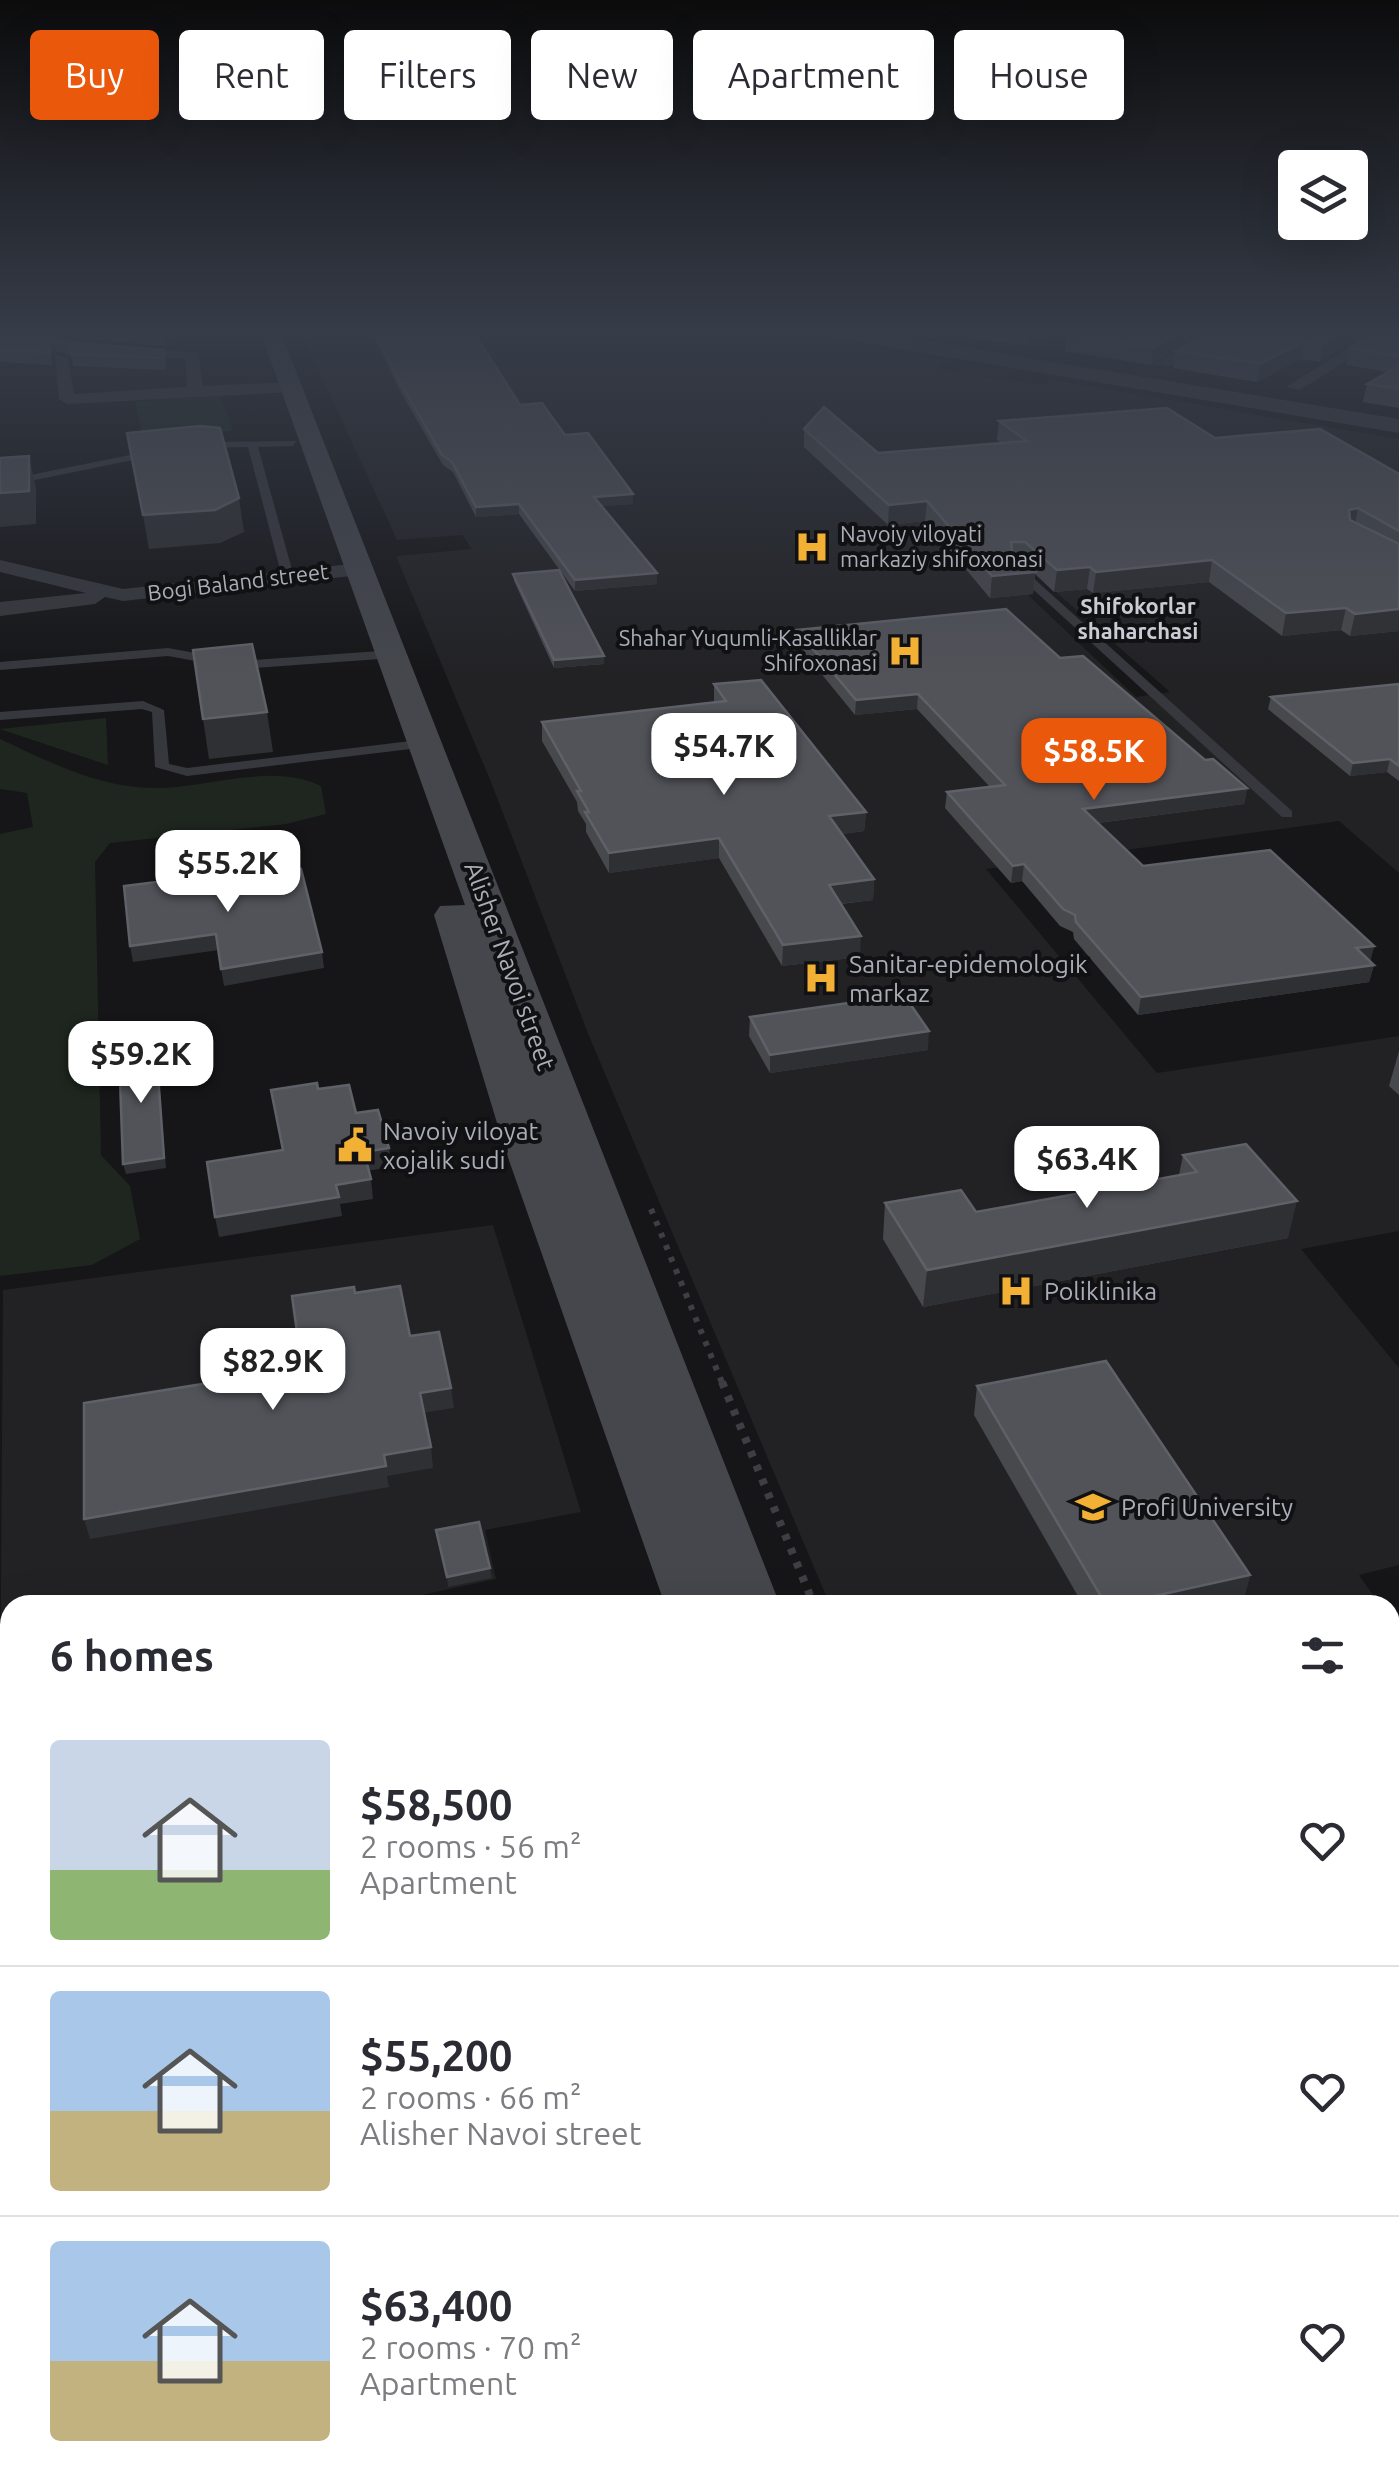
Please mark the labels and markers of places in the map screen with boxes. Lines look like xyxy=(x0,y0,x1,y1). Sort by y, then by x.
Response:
place label: Navoiy viloyati markaziy shifoxonasi xyxy=(840,521,1043,571)
hospital icon: Navoiy viloyati markaziy shifoxonasi xyxy=(793,528,831,566)
place label: Shahar Yuqumli-Kasalliklar Shifoxonasi xyxy=(619,625,878,675)
hospital icon: Shahar Yuqumli-Kasalliklar Shifoxonasi xyxy=(886,632,924,670)
pin: $54.7K xyxy=(643,713,805,798)
pin: $58.5K xyxy=(1013,718,1175,803)
pin: $55.2K xyxy=(147,830,309,915)
place label: Sanitar-epidemologik markaz xyxy=(849,950,1088,1007)
hospital icon: Sanitar-epidemologik markaz xyxy=(802,959,840,997)
pin: $59.2K xyxy=(60,1021,222,1106)
place label: Navoiy viloyat xojalik sudi xyxy=(383,1117,539,1174)
public building icon: Navoiy viloyat xojalik sudi xyxy=(336,1126,374,1164)
pin: $63.4K xyxy=(1006,1126,1168,1211)
hospital icon: Poliklinika xyxy=(997,1272,1035,1310)
place label: Poliklinika xyxy=(1044,1277,1157,1305)
pin: $82.9K xyxy=(192,1328,354,1413)
school or university icon: Profi University xyxy=(1074,1488,1112,1526)
place label: Profi University xyxy=(1121,1493,1293,1521)

